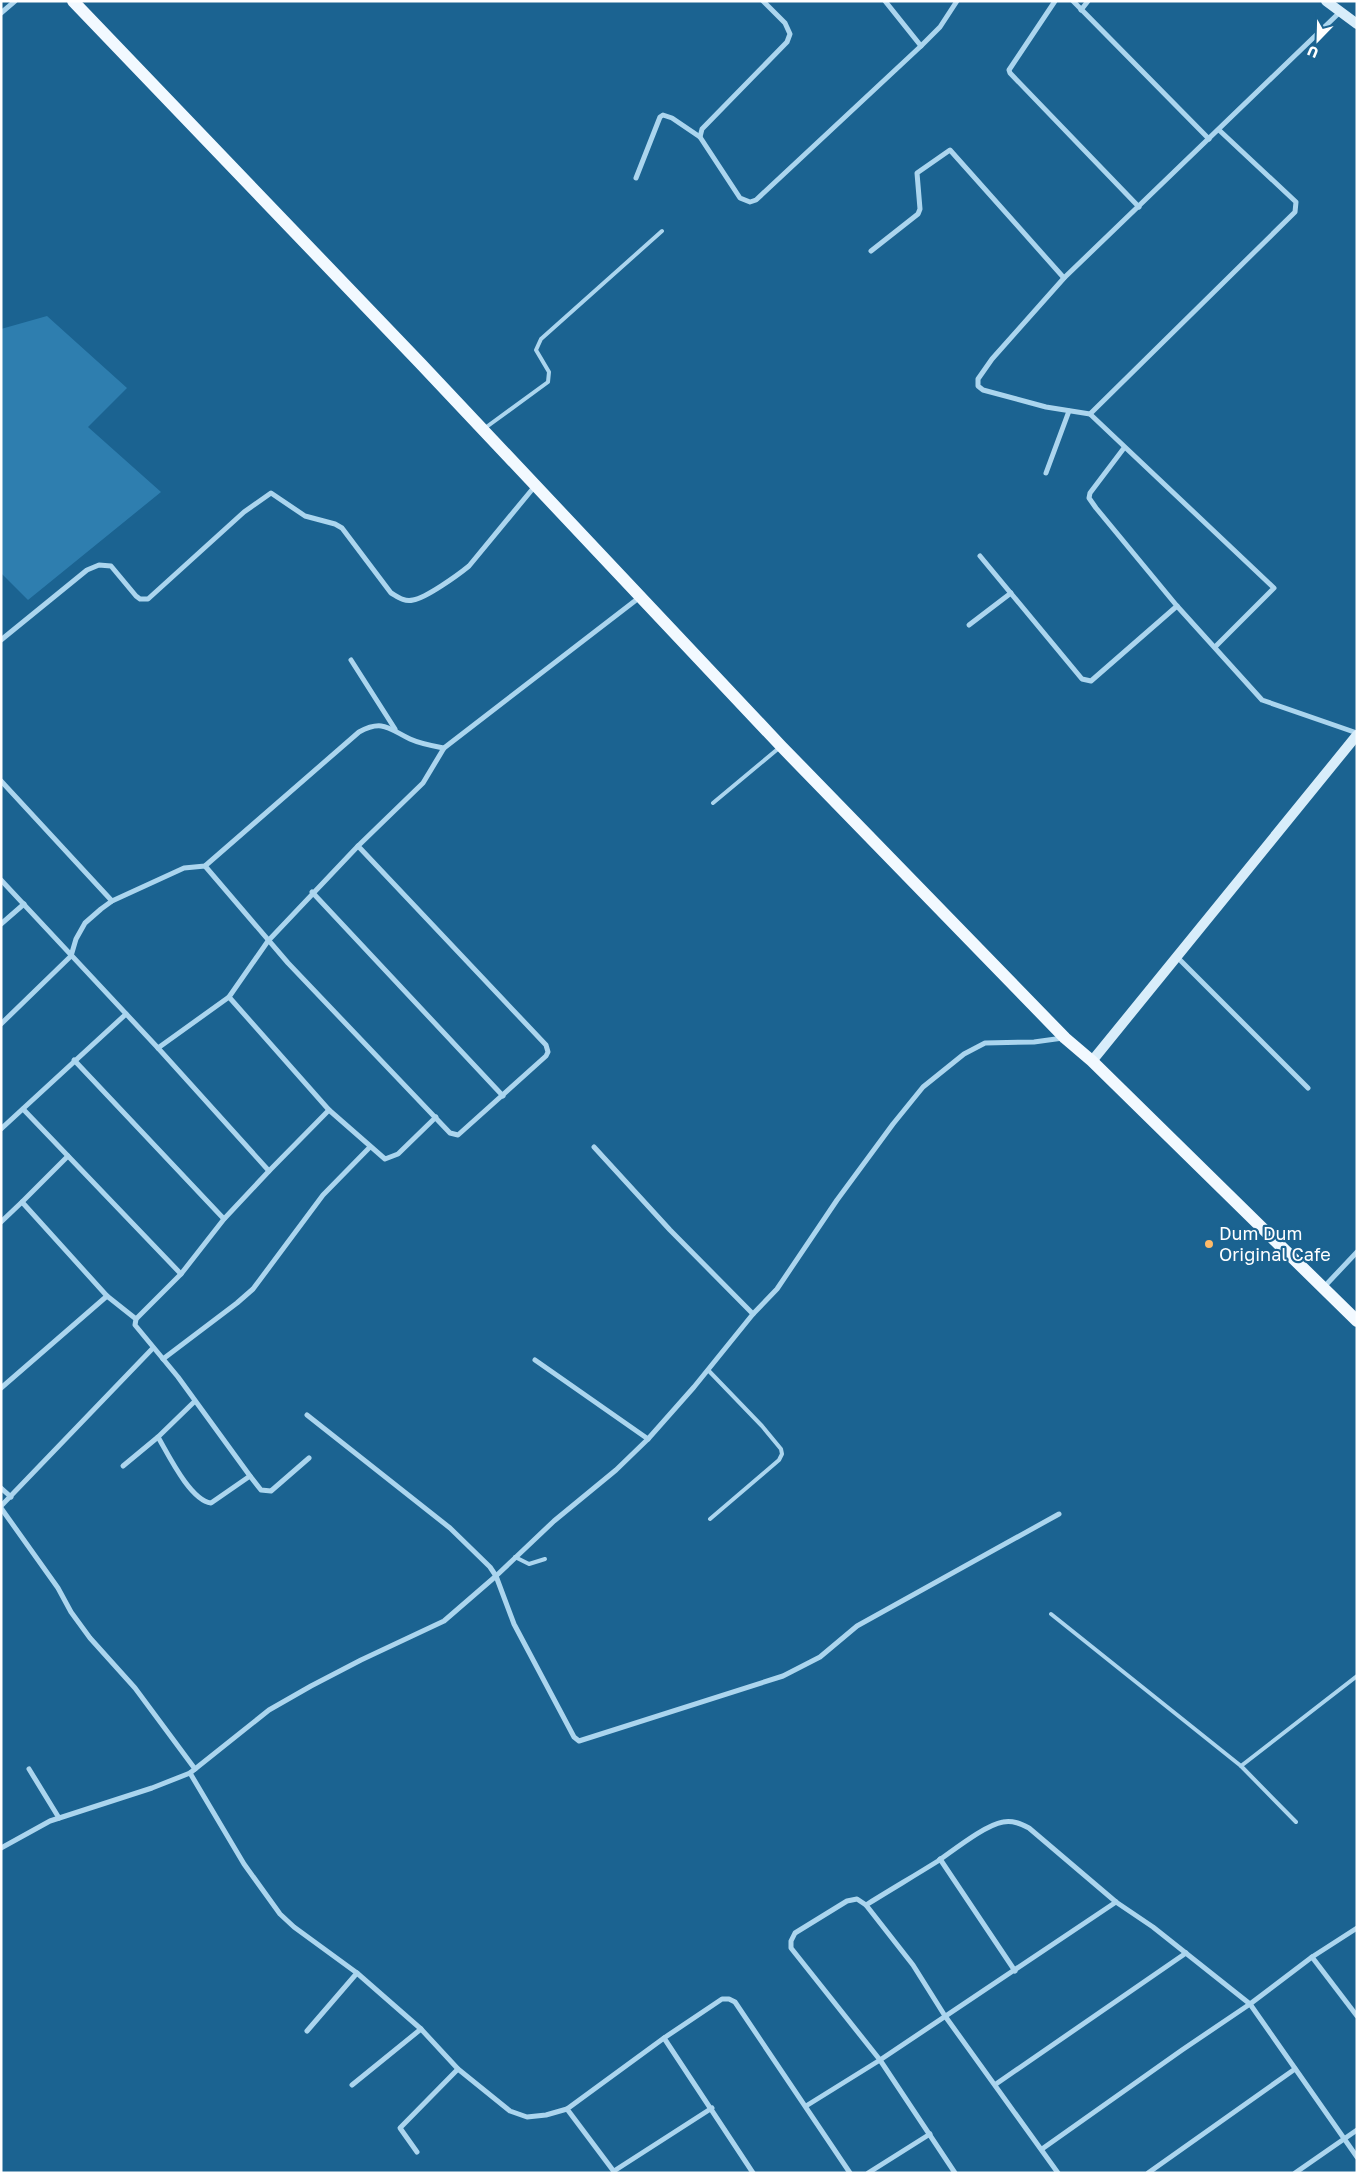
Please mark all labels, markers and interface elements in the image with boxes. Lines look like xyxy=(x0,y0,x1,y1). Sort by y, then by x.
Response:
north arrow xyxy=(1293,15,1343,65)
text: U xyxy=(1305,43,1321,62)
place label: Dum Dum Original Cafe xyxy=(1219,1222,1331,1265)
marker: Dum Dum Original Cafe xyxy=(1203,1238,1215,1250)

